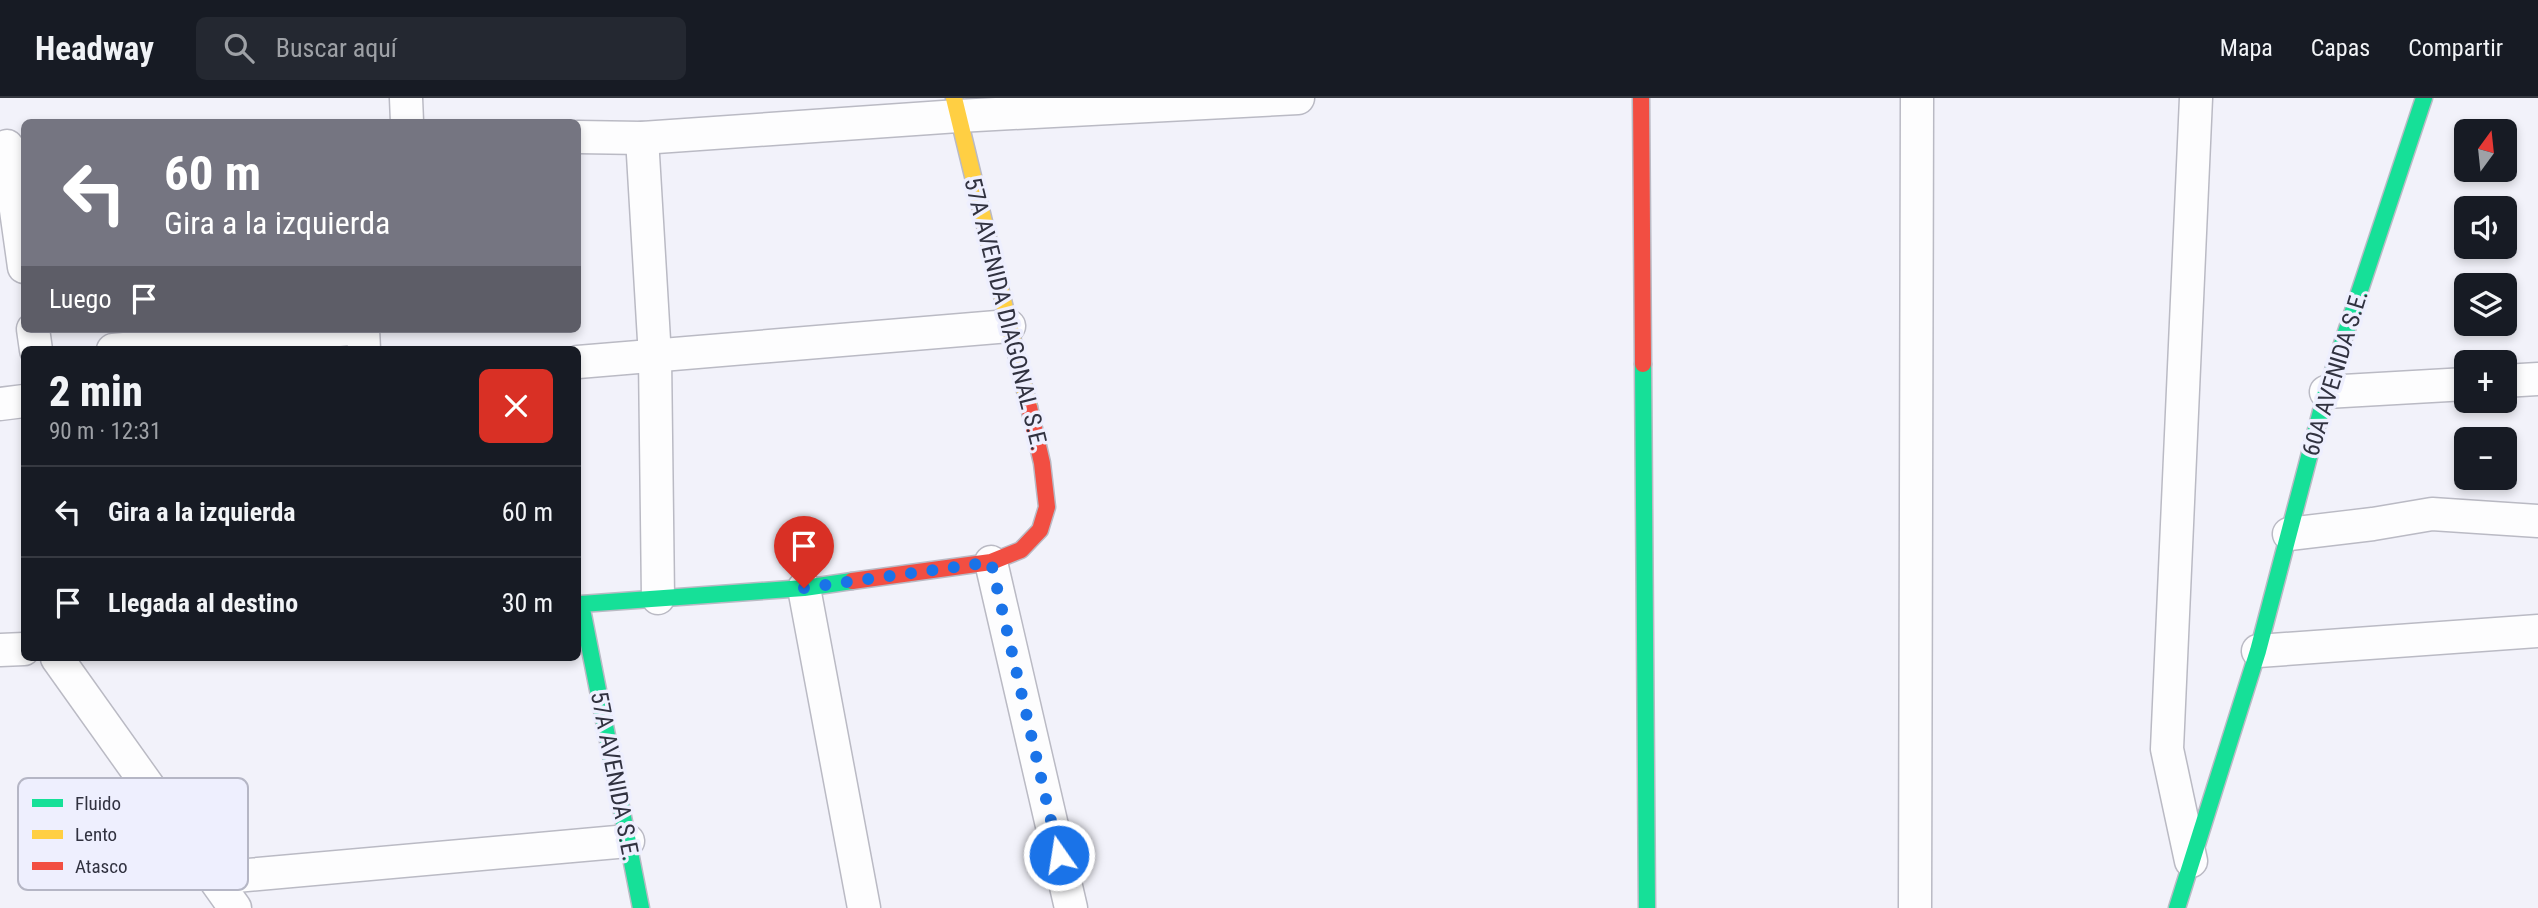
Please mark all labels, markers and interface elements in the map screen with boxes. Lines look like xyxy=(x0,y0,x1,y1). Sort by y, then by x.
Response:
search box xyxy=(196,17,686,80)
text: Headway xyxy=(35,29,154,68)
icon: search xyxy=(220,29,258,67)
text: Buscar aquí xyxy=(276,33,397,63)
text: Mapa xyxy=(2220,34,2273,62)
text: Capas xyxy=(2311,34,2370,62)
text: Compartir xyxy=(2408,34,2503,62)
north arrow xyxy=(2454,119,2516,182)
map controls xyxy=(2454,119,2517,490)
text: 60 m xyxy=(164,145,261,202)
icon: left xyxy=(49,147,140,238)
street label: 57A AVENIDA DIAGONAL S.E. xyxy=(959,175,1053,453)
button: sound xyxy=(2454,196,2517,259)
text: Gira a la izquierda xyxy=(164,204,390,242)
button: layers xyxy=(2454,273,2517,336)
icon: arrive xyxy=(125,280,163,318)
text: Luego xyxy=(49,284,111,314)
street label: 60A AVENIDA S.E. xyxy=(2296,287,2374,459)
button: + xyxy=(2454,350,2517,413)
text: 2 min xyxy=(49,367,143,416)
button: close xyxy=(479,369,553,443)
text: 90 m · 12:31 xyxy=(49,418,161,445)
button: − xyxy=(2454,427,2517,490)
icon: left xyxy=(49,493,87,531)
text: Gira a la izquierda xyxy=(108,497,296,527)
text: 60 m xyxy=(502,497,553,527)
pin xyxy=(774,516,834,588)
icon: arrive xyxy=(785,527,823,565)
icon: arrive xyxy=(49,584,87,622)
text: Llegada al destino xyxy=(108,588,298,618)
text: 30 m xyxy=(502,588,553,618)
street label: 57A AVENIDA S.E. xyxy=(585,689,645,863)
legend xyxy=(18,778,248,890)
text: Fluido xyxy=(75,792,121,815)
position arrow xyxy=(1022,818,1096,892)
text: Lento xyxy=(75,823,117,846)
text: Atasco xyxy=(75,855,128,878)

